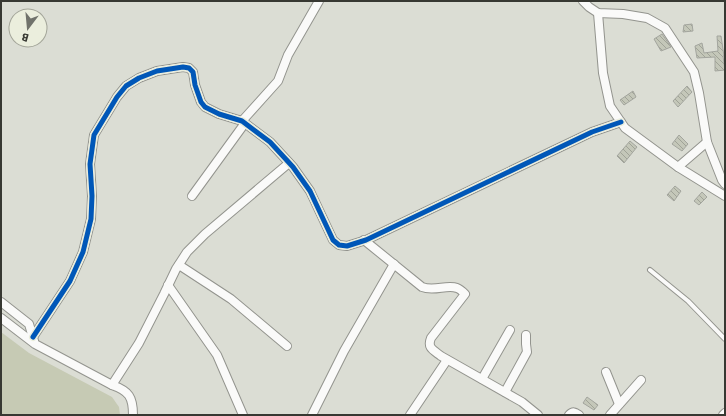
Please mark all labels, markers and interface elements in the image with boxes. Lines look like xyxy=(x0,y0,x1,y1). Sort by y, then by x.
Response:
north arrow xyxy=(8,8,48,48)
text: B xyxy=(20,30,30,44)

